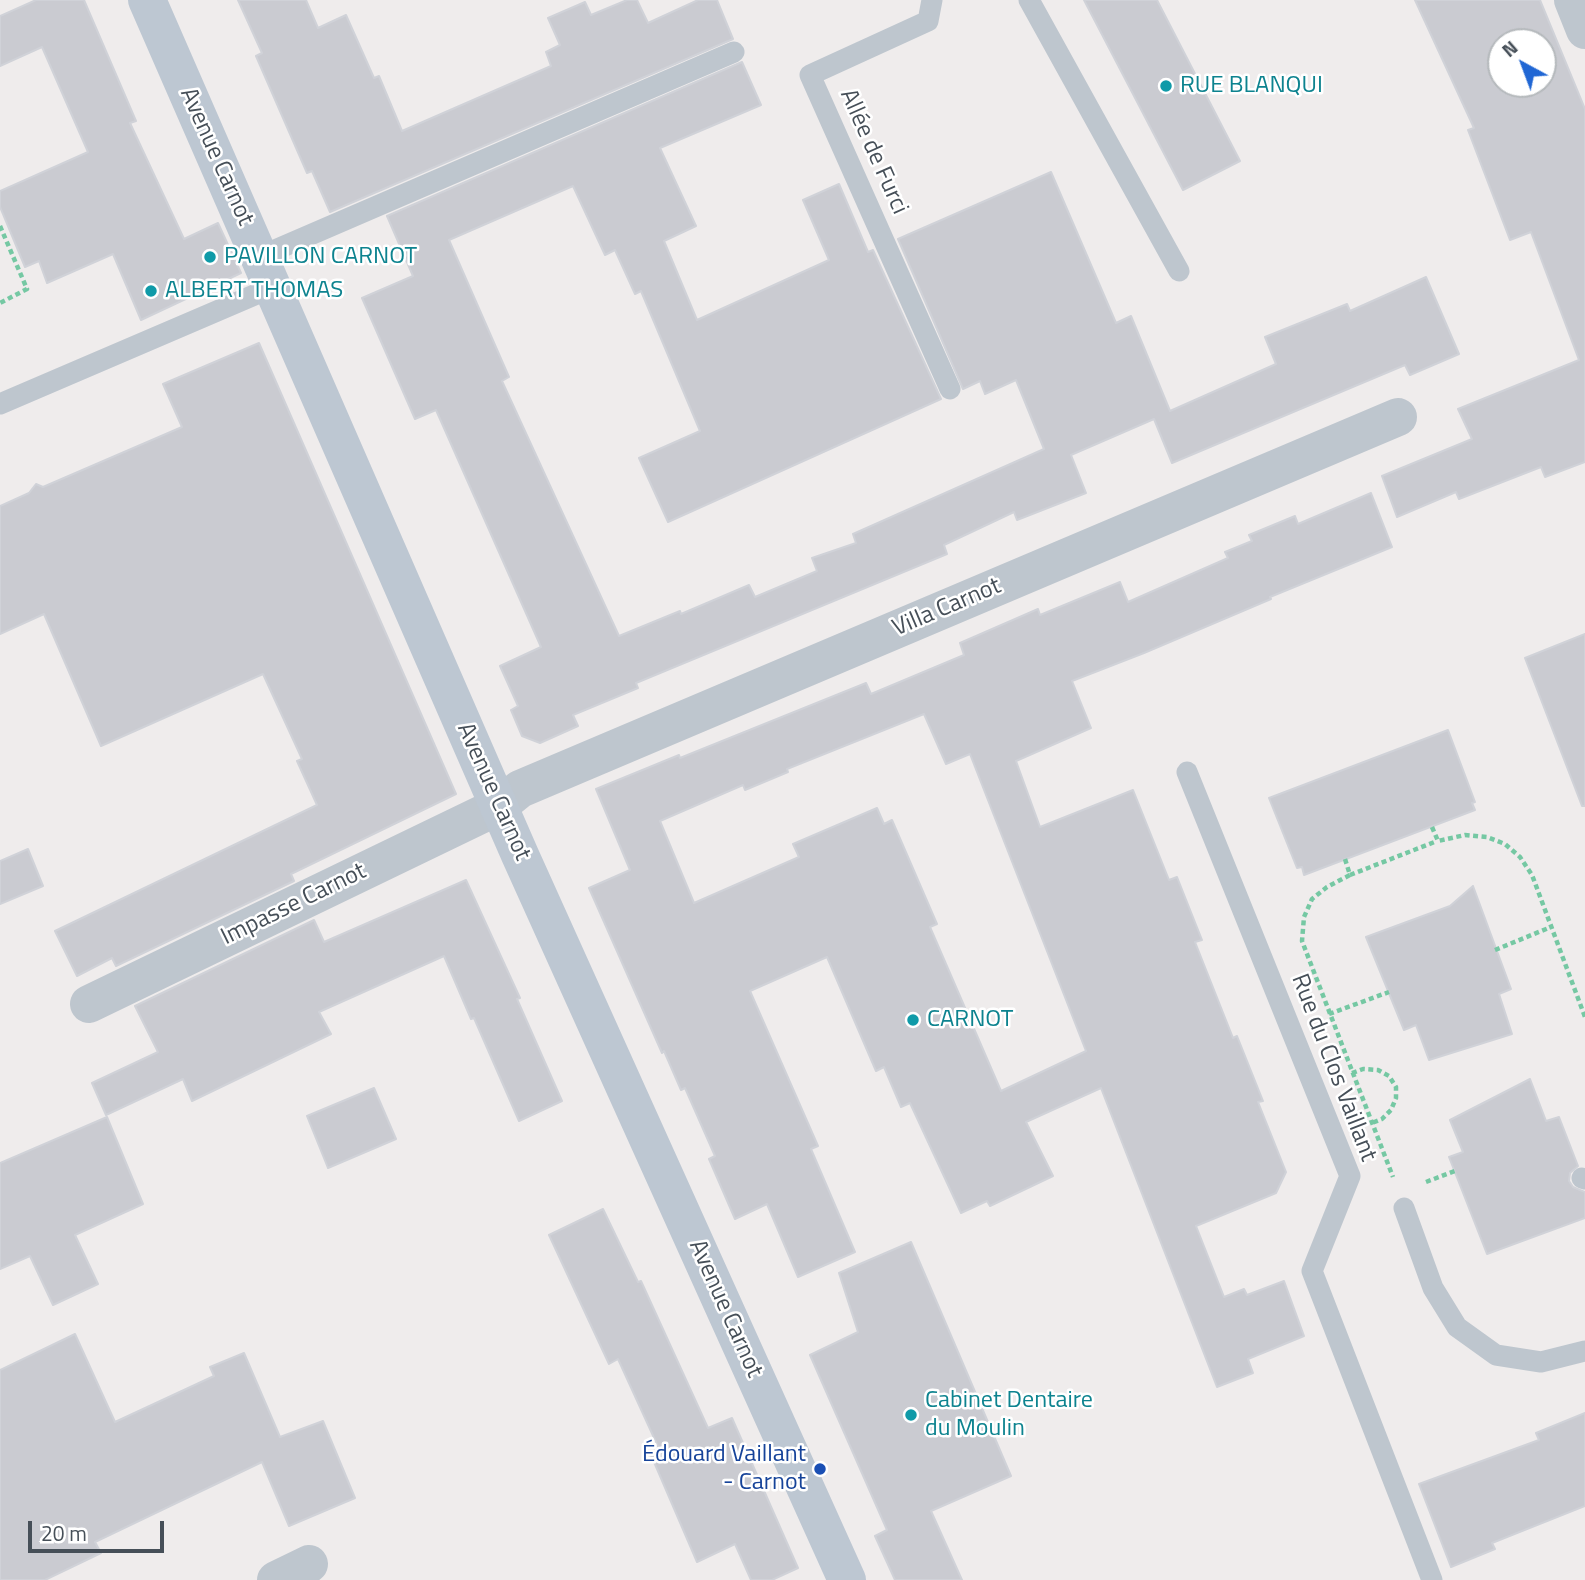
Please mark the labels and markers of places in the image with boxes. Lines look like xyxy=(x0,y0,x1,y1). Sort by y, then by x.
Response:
place label: RUE BLANQUI xyxy=(1180,72,1323,100)
marker: RUE BLANQUI xyxy=(1158,78,1174,94)
place label: PAVILLON CARNOT xyxy=(224,243,417,271)
marker: PAVILLON CARNOT xyxy=(202,249,218,265)
place label: ALBERT THOMAS xyxy=(165,277,343,305)
marker: ALBERT THOMAS xyxy=(143,283,159,299)
place label: CARNOT xyxy=(927,1006,1013,1034)
marker: CARNOT xyxy=(905,1012,921,1028)
place label: Cabinet Dentaire du Moulin xyxy=(925,1387,1093,1443)
marker: Cabinet Dentaire du Moulin xyxy=(903,1407,919,1423)
place label: Édouard Vaillant - Carnot xyxy=(642,1441,806,1497)
marker: Édouard Vaillant - Carnot xyxy=(812,1461,828,1477)

